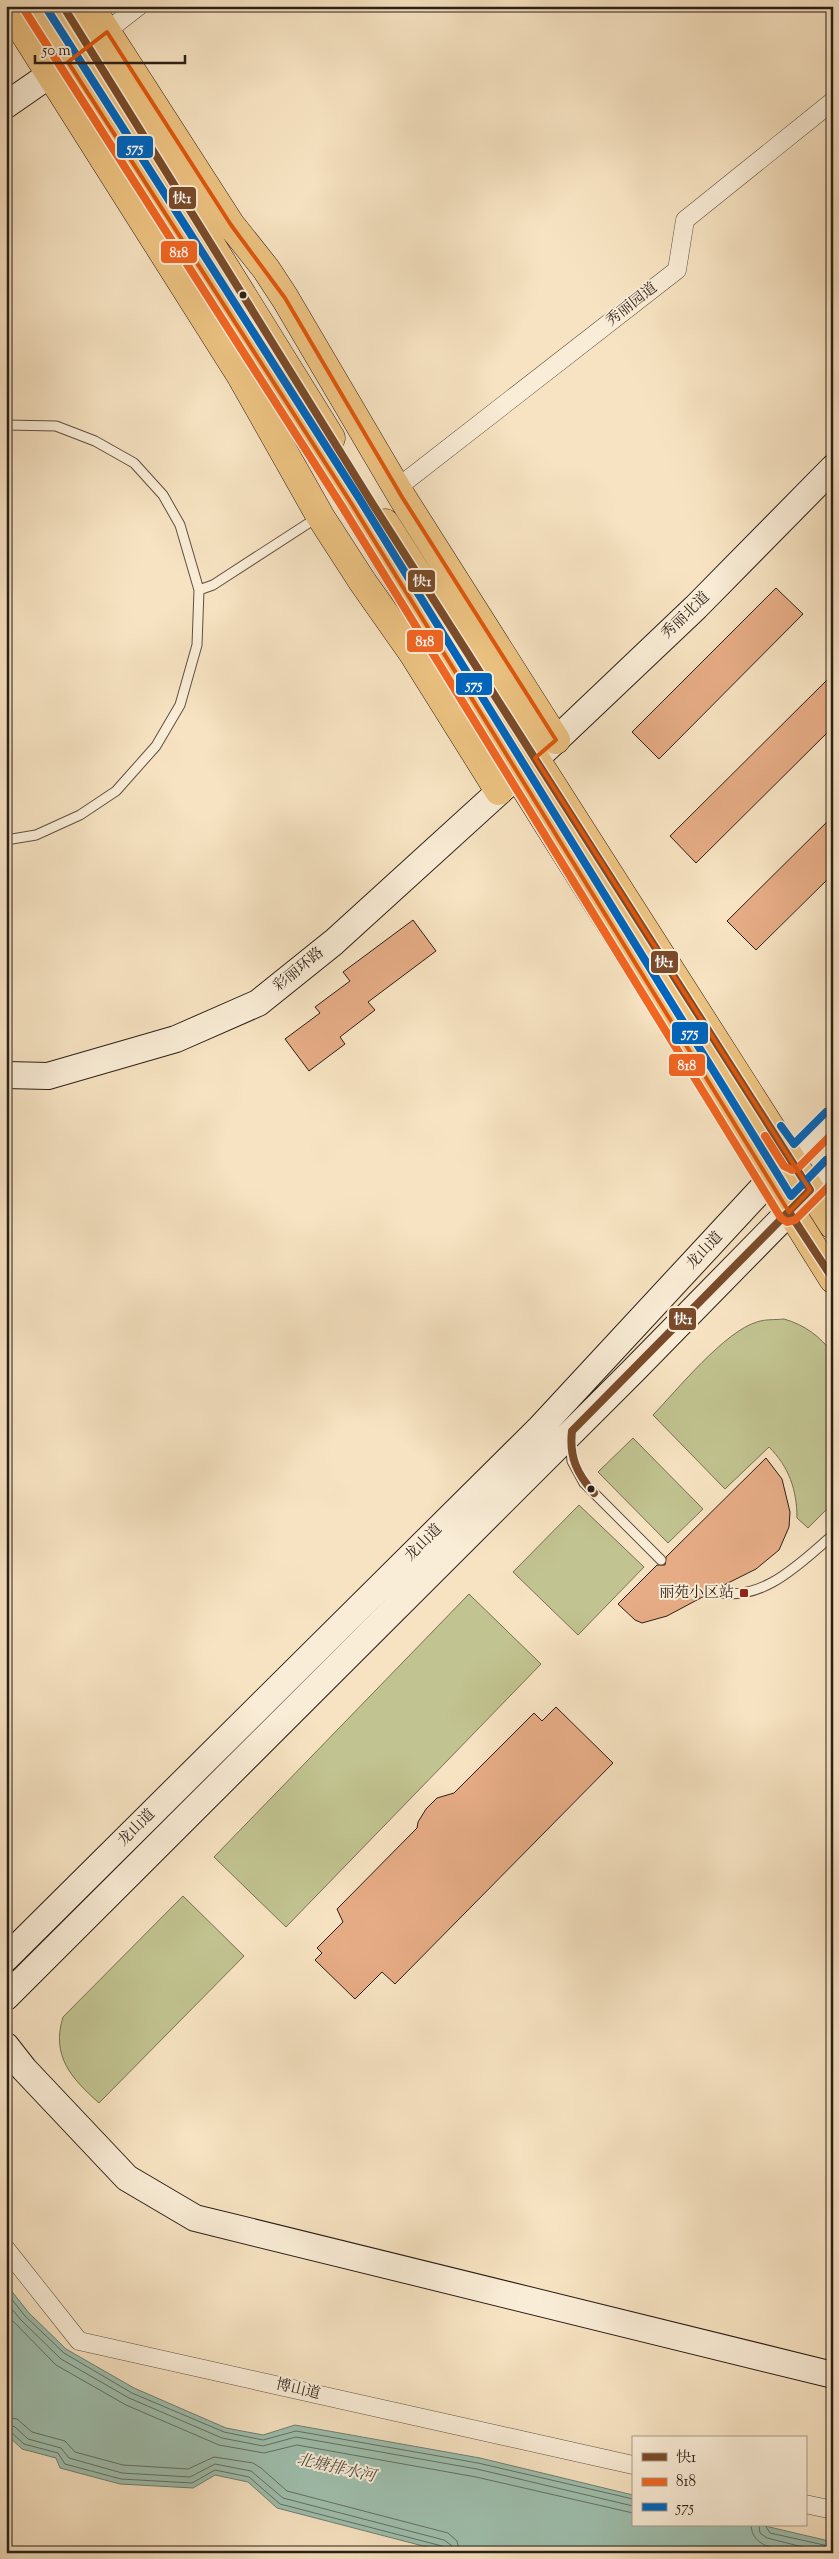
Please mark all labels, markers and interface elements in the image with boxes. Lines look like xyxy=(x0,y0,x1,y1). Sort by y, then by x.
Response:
scale bar xyxy=(35,32,185,64)
text: 50 m xyxy=(41,41,71,62)
line badge: 575 xyxy=(116,135,154,159)
text: 575 xyxy=(126,139,144,159)
line badge: 快1 xyxy=(168,186,197,210)
text: 快1 xyxy=(173,190,192,210)
line badge: 818 xyxy=(160,240,198,264)
text: 818 xyxy=(170,244,188,264)
street label: 秀丽园道 xyxy=(602,278,662,332)
unlabelled marker xyxy=(238,290,248,300)
line badge: 快1 xyxy=(407,569,436,593)
text: 快1 xyxy=(413,573,432,593)
street label: 秀丽北道 xyxy=(657,588,715,644)
line badge: 818 xyxy=(406,629,444,653)
text: 818 xyxy=(416,633,434,653)
line badge: 575 xyxy=(455,672,493,696)
text: 575 xyxy=(465,676,483,696)
street label: 彩丽环路 xyxy=(269,943,329,997)
line badge: 快1 xyxy=(650,950,679,974)
text: 快1 xyxy=(655,954,674,974)
line badge: 575 xyxy=(671,1021,709,1045)
text: 575 xyxy=(681,1024,699,1044)
line badge: 818 xyxy=(668,1053,706,1077)
text: 818 xyxy=(678,1057,696,1077)
street label: 龙山道 xyxy=(682,1227,728,1275)
line badge: 快1 xyxy=(668,1307,697,1331)
text: 快1 xyxy=(674,1311,693,1331)
unlabelled marker xyxy=(586,1484,596,1494)
street label: 龙山道 xyxy=(401,1520,447,1566)
place label: 丽苑小区站 xyxy=(659,1583,734,1604)
marker: 丽苑小区站 xyxy=(738,1587,750,1599)
street label: 龙山道 xyxy=(114,1805,160,1851)
street label: 博山道 xyxy=(274,2375,322,2405)
legend xyxy=(632,2436,806,2526)
text: 快1 xyxy=(676,2448,696,2469)
water label: 北塘排水河 xyxy=(294,2449,380,2490)
text: 818 xyxy=(676,2472,696,2493)
text: 575 xyxy=(675,2498,694,2519)

